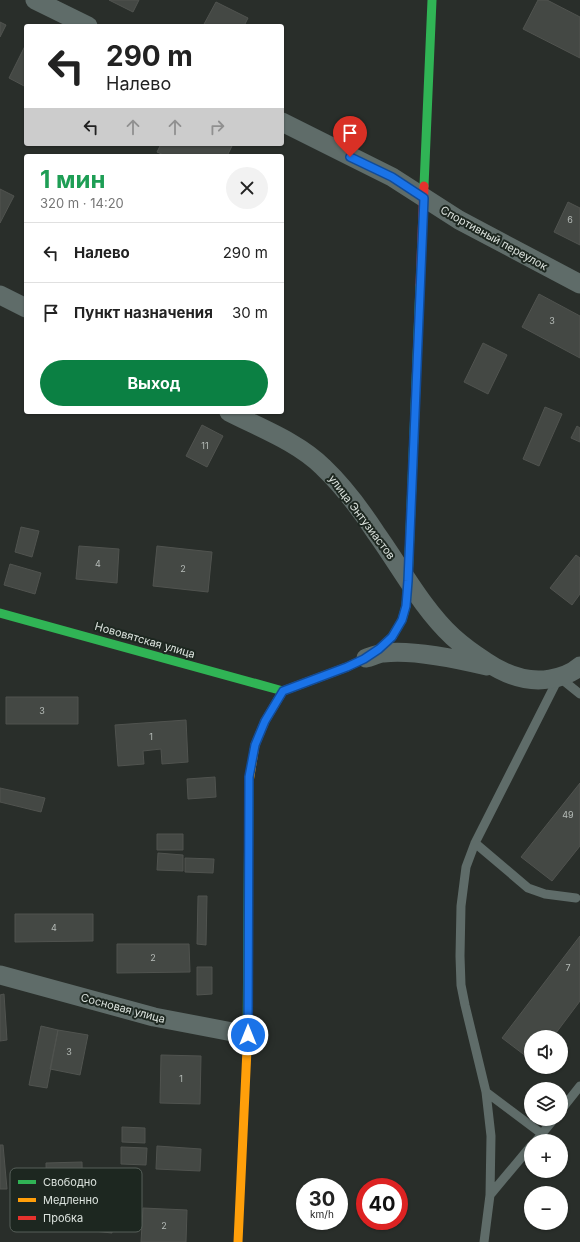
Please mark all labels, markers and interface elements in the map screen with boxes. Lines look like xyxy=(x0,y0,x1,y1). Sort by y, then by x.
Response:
text: 290 m xyxy=(106,39,193,73)
icon: left xyxy=(40,40,92,92)
text: Налево xyxy=(106,73,171,94)
icon: left xyxy=(80,116,102,138)
icon: ahead xyxy=(122,116,144,138)
icon: ahead xyxy=(164,116,186,138)
icon: right xyxy=(206,116,228,138)
pin xyxy=(333,116,367,157)
icon: arrive xyxy=(339,122,361,144)
text: 1 мин xyxy=(40,165,105,194)
button: close xyxy=(226,167,268,209)
text: 320 m · 14:20 xyxy=(40,195,124,211)
street label: Спортивный переулок xyxy=(438,203,550,273)
house number: 6 xyxy=(567,214,573,225)
icon: left xyxy=(40,242,62,264)
text: Налево xyxy=(74,243,130,262)
text: 290 m xyxy=(223,243,268,262)
icon: arrive xyxy=(40,302,62,324)
text: Пункт назначения xyxy=(74,303,213,322)
text: 30 m xyxy=(232,303,268,322)
house number: 3 xyxy=(549,315,555,326)
button: Выход xyxy=(40,360,268,406)
house number: 11 xyxy=(201,440,209,451)
street label: улица Энтузиастов xyxy=(326,472,398,562)
house number: 4 xyxy=(95,558,101,569)
house number: 2 xyxy=(180,563,186,574)
street label: Нововятская улица xyxy=(93,619,197,661)
house number: 3 xyxy=(39,705,45,716)
house number: 1 xyxy=(149,731,153,742)
house number: 49 xyxy=(562,809,574,820)
house number: 4 xyxy=(51,922,57,933)
house number: 2 xyxy=(150,952,156,963)
house number: 7 xyxy=(565,962,571,973)
street label: Сосновая улица xyxy=(79,990,167,1026)
position arrow xyxy=(227,1014,269,1056)
map controls xyxy=(524,1030,568,1230)
button: sound xyxy=(524,1030,568,1074)
house number: 3 xyxy=(66,1046,72,1057)
house number: 1 xyxy=(179,1073,183,1084)
button: layers xyxy=(524,1082,568,1126)
button: + xyxy=(524,1134,568,1178)
legend xyxy=(10,1168,142,1232)
text: Свободно xyxy=(43,1175,97,1189)
speed limit sign: 40 xyxy=(356,1178,408,1230)
button: − xyxy=(524,1186,568,1230)
text: 30 xyxy=(309,1187,335,1211)
text: Медленно xyxy=(43,1193,99,1207)
text: km/h xyxy=(310,1208,334,1220)
text: Пробка xyxy=(43,1211,83,1225)
house number: 2 xyxy=(161,1220,167,1231)

